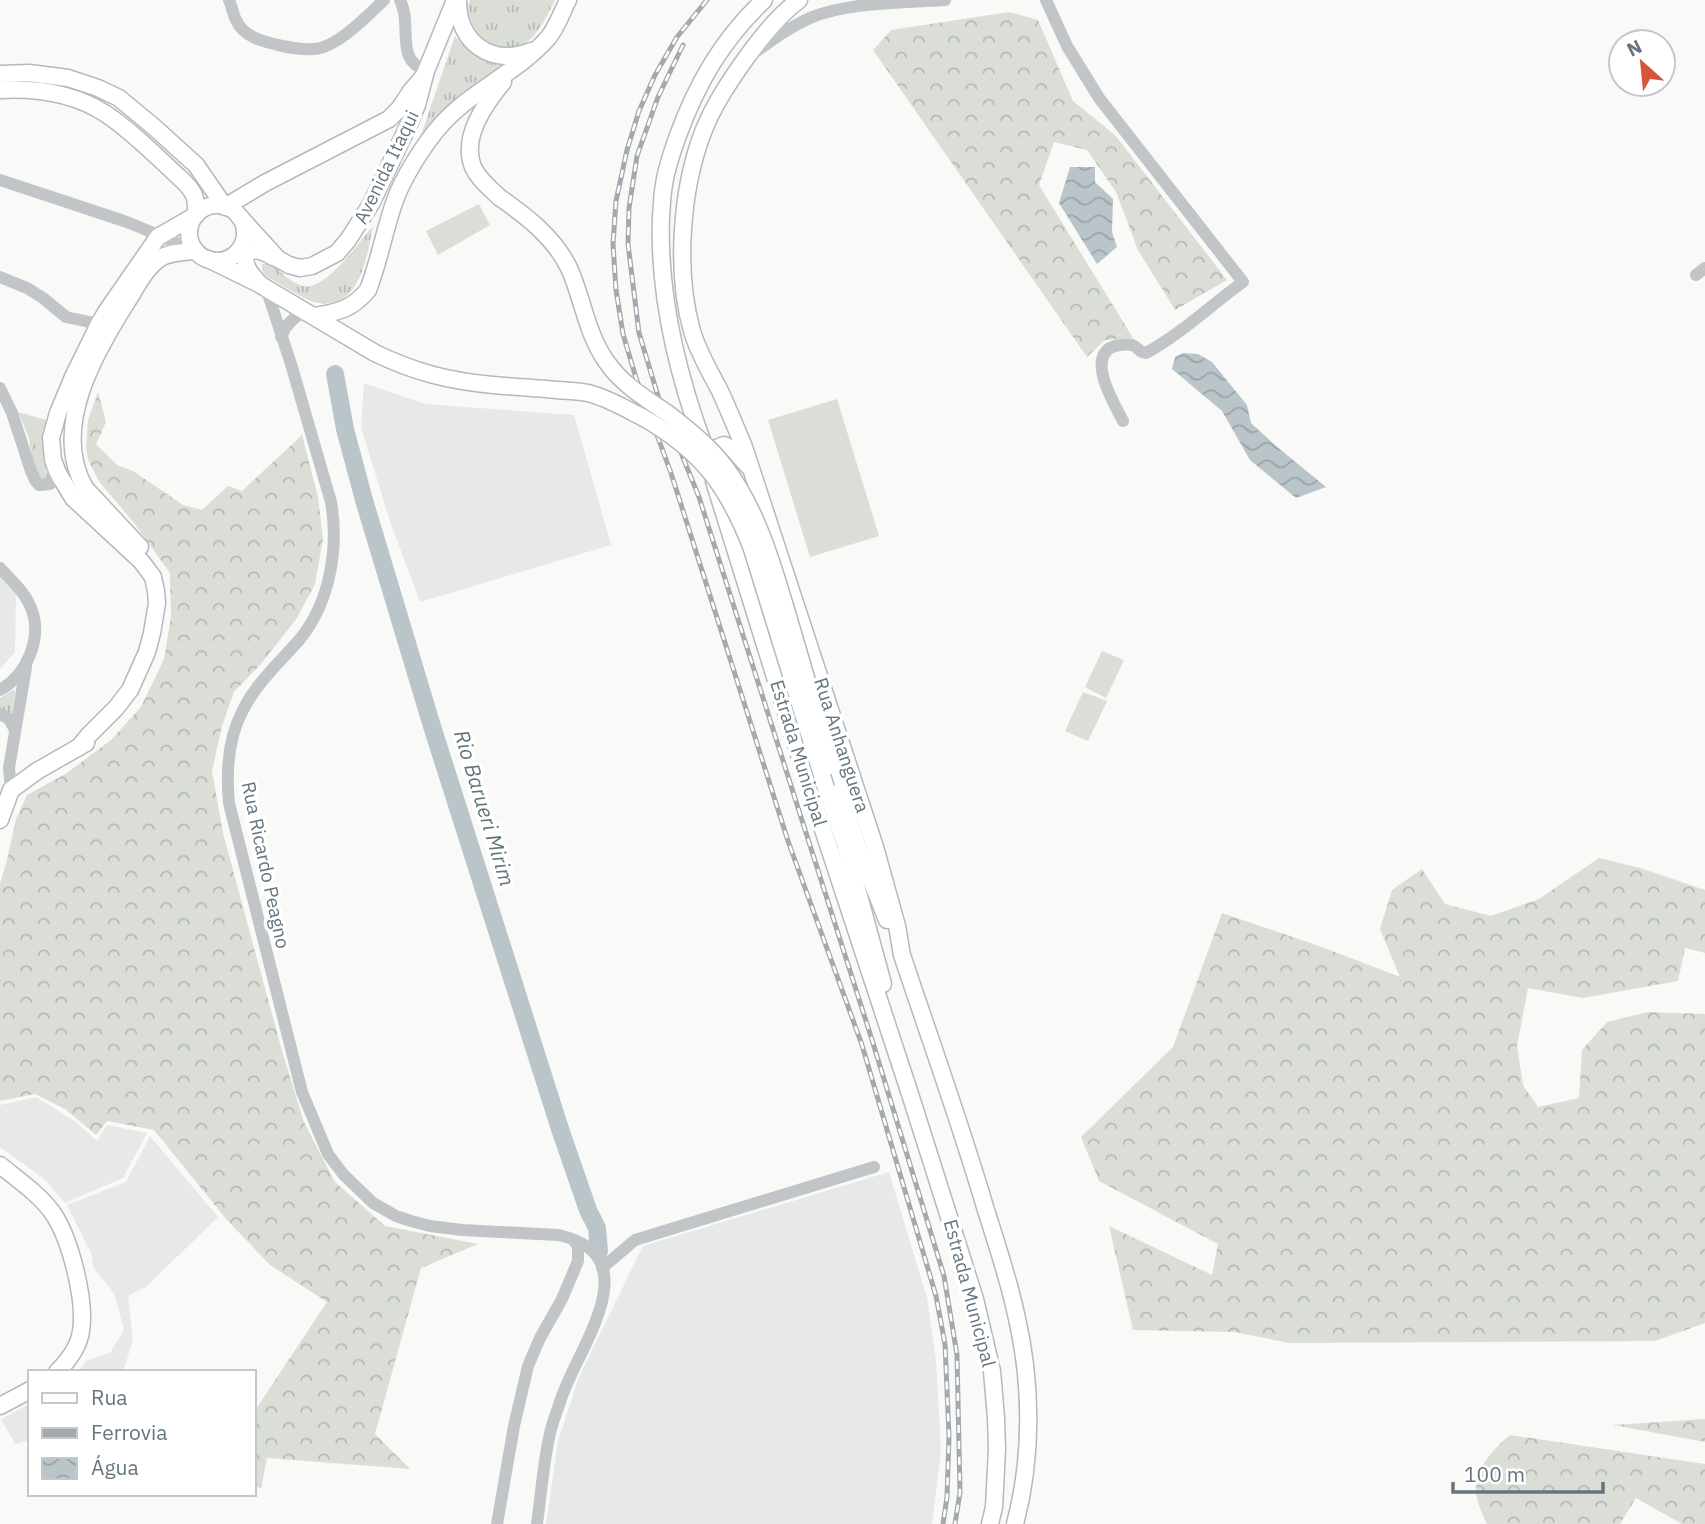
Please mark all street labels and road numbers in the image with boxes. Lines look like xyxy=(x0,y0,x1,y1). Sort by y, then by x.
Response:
street label: Avenida Itaqui xyxy=(348,106,424,228)
street label: Rua Anhanguera xyxy=(809,674,875,816)
street label: Estrada Municipal xyxy=(765,677,833,829)
street label: Rua Ricardo Peagno xyxy=(237,779,295,951)
street label: Estrada Municipal xyxy=(939,1216,1001,1370)

